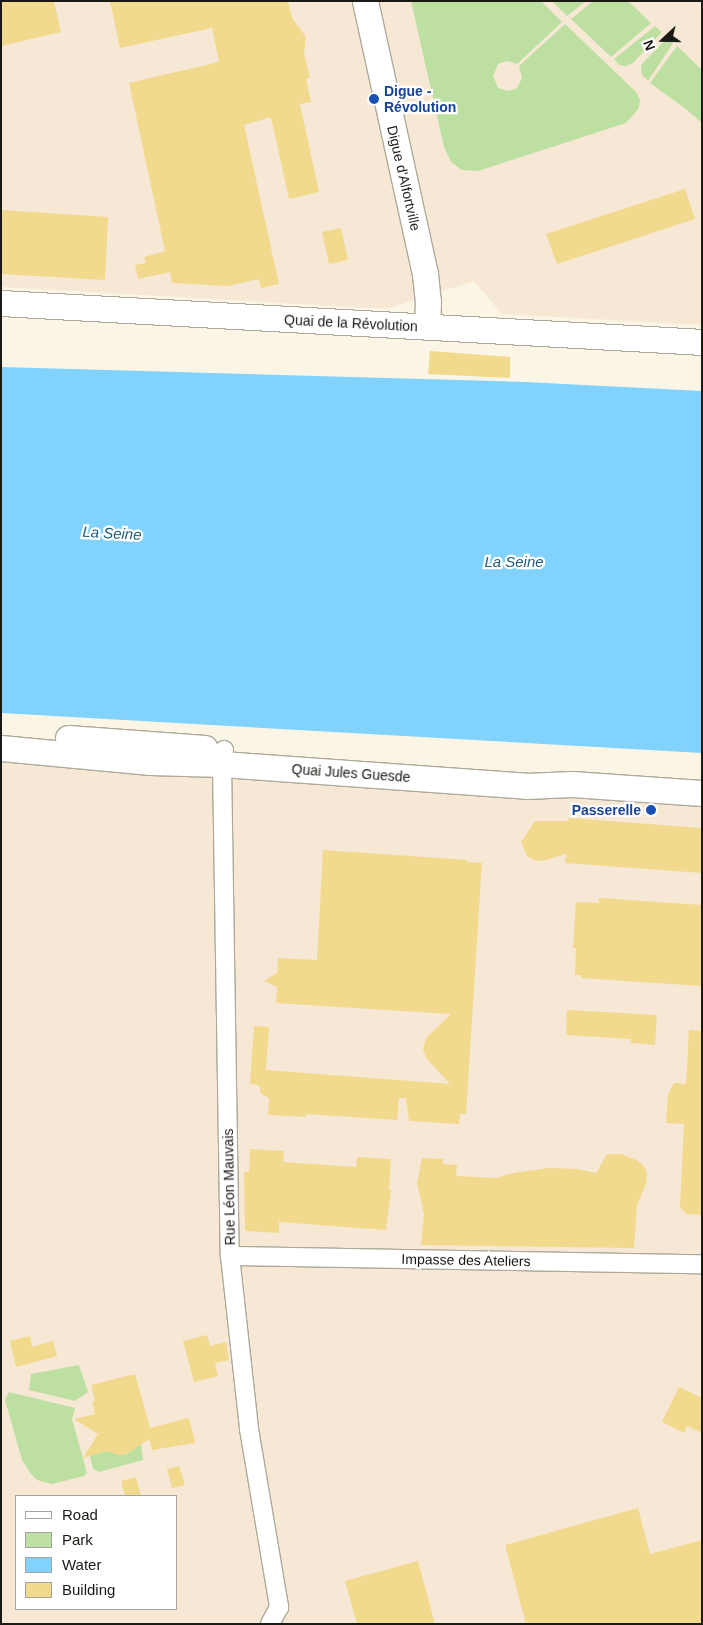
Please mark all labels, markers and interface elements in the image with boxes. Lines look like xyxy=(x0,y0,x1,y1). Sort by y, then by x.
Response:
north arrow xyxy=(638,15,688,65)
text: N xyxy=(640,38,658,53)
place label: Digue - Révolution xyxy=(384,83,456,115)
marker: Digue - Révolution xyxy=(368,93,380,105)
street label: Digue d'Alfortville xyxy=(384,124,424,232)
street label: Quai de la Révolution xyxy=(284,311,418,335)
water label: La Seine xyxy=(82,522,142,544)
water label: La Seine xyxy=(484,553,544,571)
street label: Quai Jules Guesde xyxy=(291,760,411,786)
place label: Passerelle xyxy=(572,802,641,818)
marker: Passerelle xyxy=(645,804,657,816)
street label: Rue Léon Mauvais xyxy=(220,1128,238,1246)
street label: Impasse des Ateliers xyxy=(401,1250,531,1270)
legend xyxy=(15,1495,178,1610)
text: Road xyxy=(62,1506,98,1523)
text: Park xyxy=(62,1531,93,1548)
text: Water xyxy=(62,1556,101,1573)
text: Building xyxy=(62,1581,115,1598)

